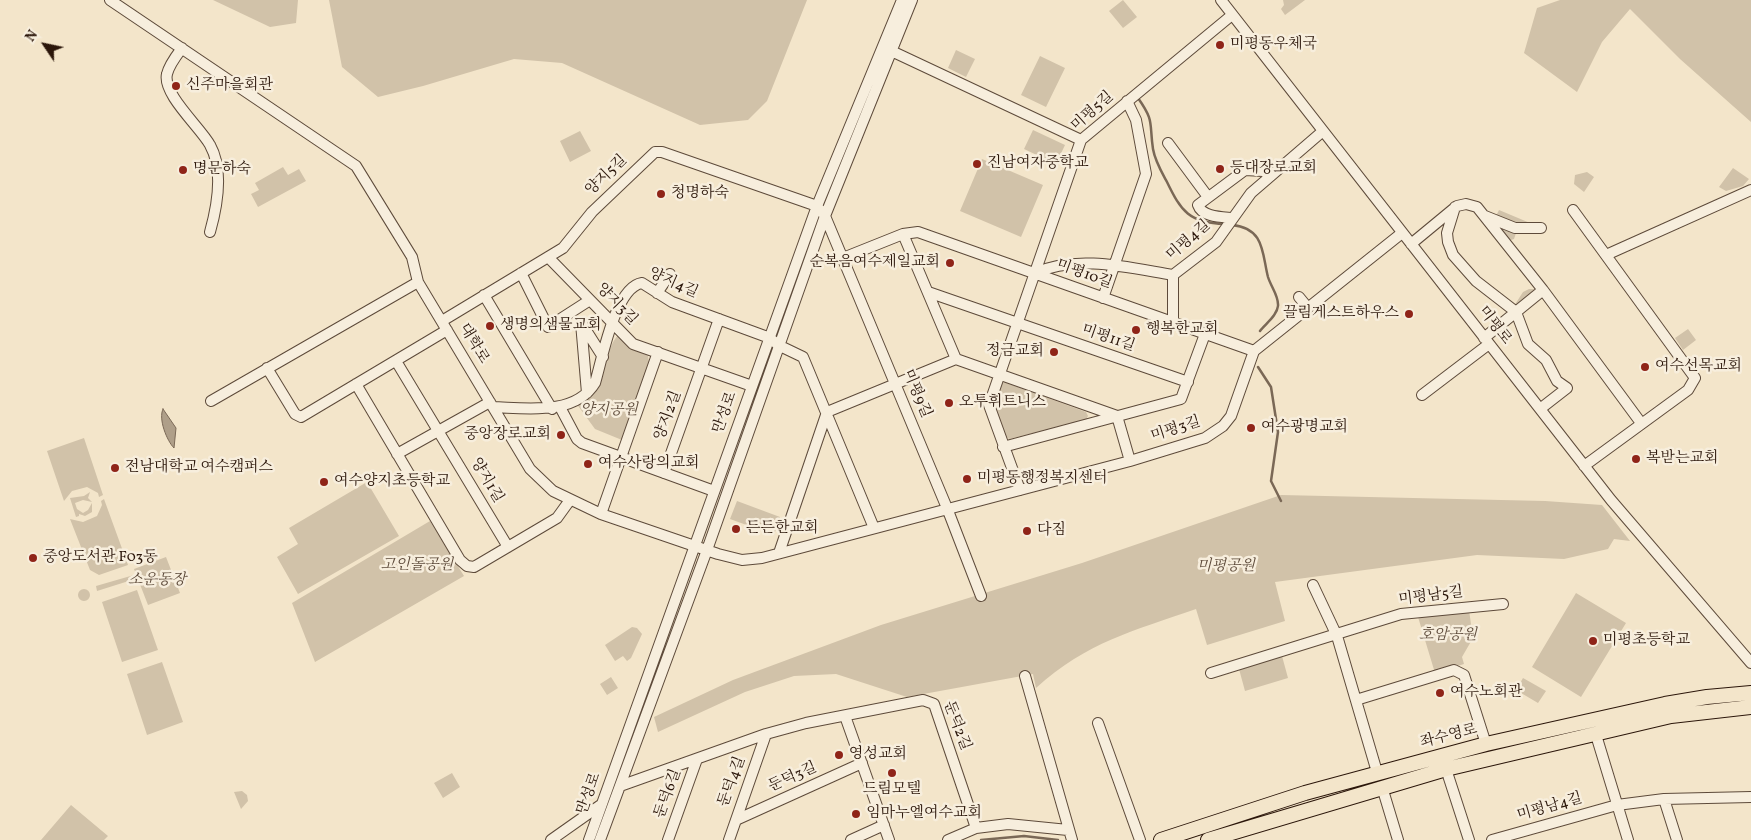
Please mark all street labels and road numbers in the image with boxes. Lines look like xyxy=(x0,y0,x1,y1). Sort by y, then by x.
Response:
street label: 미평5길 xyxy=(1068,88,1118,136)
street label: 양지5길 xyxy=(583,152,631,200)
street label: 미평4길 xyxy=(1163,217,1215,265)
street label: 미평10길 xyxy=(1054,257,1114,293)
street label: 양지4길 xyxy=(645,265,701,303)
street label: 양지3길 xyxy=(592,280,640,330)
street label: 미평로 xyxy=(1474,303,1514,349)
street label: 대학로 xyxy=(454,321,492,367)
street label: 미평11길 xyxy=(1079,322,1137,356)
street label: 미평9길 xyxy=(898,367,934,421)
street label: 양지2길 xyxy=(652,389,686,443)
street label: 만성로 xyxy=(710,389,742,437)
street label: 미평3길 xyxy=(1149,414,1203,446)
street label: 양지1길 xyxy=(466,455,506,507)
street label: 미평남5길 xyxy=(1398,584,1464,610)
street label: 둔덕2길 xyxy=(938,699,974,753)
street label: 좌수영로 xyxy=(1419,721,1479,753)
street label: 둔덕4길 xyxy=(716,754,750,810)
street label: 둔덕3길 xyxy=(766,759,820,797)
street label: 둔덕6길 xyxy=(652,767,686,821)
street label: 만성로 xyxy=(574,770,606,818)
street label: 미평남4길 xyxy=(1515,790,1585,826)

